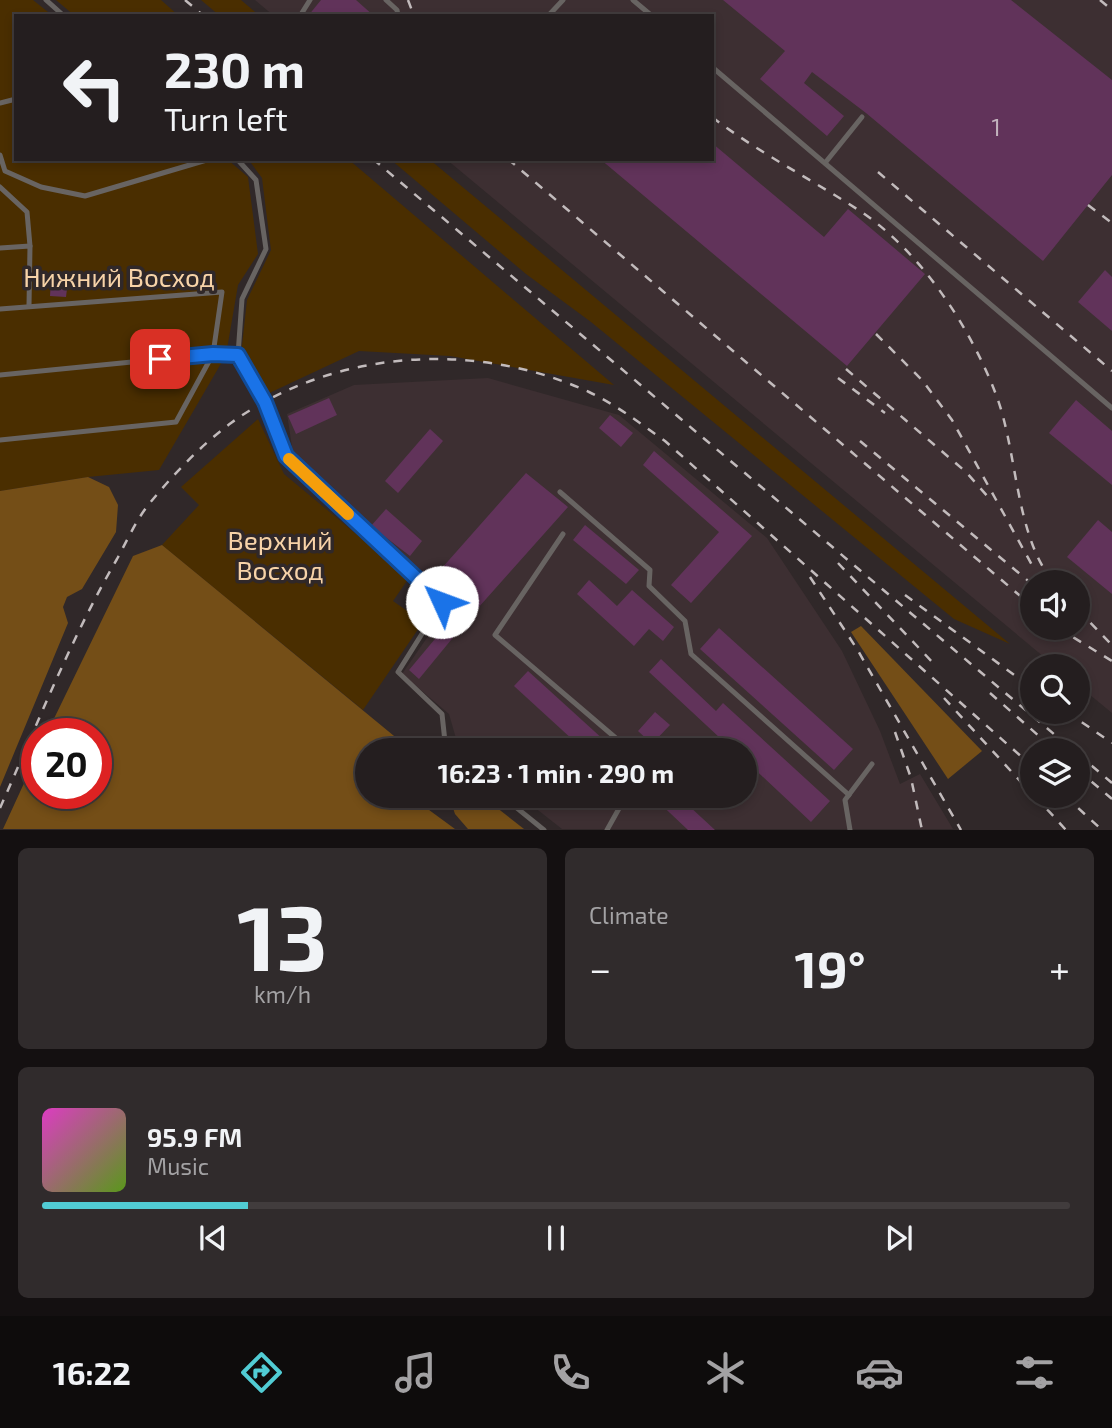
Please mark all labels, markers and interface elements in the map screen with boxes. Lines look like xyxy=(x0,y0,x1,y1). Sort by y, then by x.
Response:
text: 230 m xyxy=(164,39,305,98)
icon: left xyxy=(49,42,140,133)
text: Turn left xyxy=(164,99,288,137)
house number: 1 xyxy=(991,113,1001,141)
park label: Нижний Восход xyxy=(23,261,215,292)
pin xyxy=(130,329,190,389)
icon: arrive xyxy=(141,340,179,378)
park label: Верхний Восход xyxy=(228,524,332,585)
position arrow xyxy=(405,565,479,639)
map controls xyxy=(1020,570,1090,808)
button: sound xyxy=(1020,570,1090,640)
button: search xyxy=(1020,654,1090,724)
speed limit sign: 20 xyxy=(21,718,112,809)
button: layers xyxy=(1020,738,1090,808)
text: 16:23 · 1 min · 290 m xyxy=(438,757,674,788)
text: 13 xyxy=(237,880,328,989)
text: Climate xyxy=(589,901,669,929)
text: 19° xyxy=(795,936,866,998)
text: − xyxy=(589,945,611,991)
text: + xyxy=(1049,945,1070,991)
text: km/h xyxy=(254,980,311,1008)
text: 95.9 FM xyxy=(147,1121,242,1152)
text: Music xyxy=(147,1152,209,1180)
icon: previous xyxy=(194,1219,232,1257)
icon: pause xyxy=(537,1219,575,1257)
icon: next xyxy=(880,1219,918,1257)
icon: directions xyxy=(237,1348,286,1397)
icon: music xyxy=(391,1348,440,1397)
icon: phone xyxy=(546,1348,595,1397)
icon: climate xyxy=(701,1348,750,1397)
icon: car xyxy=(855,1348,904,1397)
icon: filters xyxy=(1010,1348,1059,1397)
text: 16:22 xyxy=(53,1353,131,1391)

